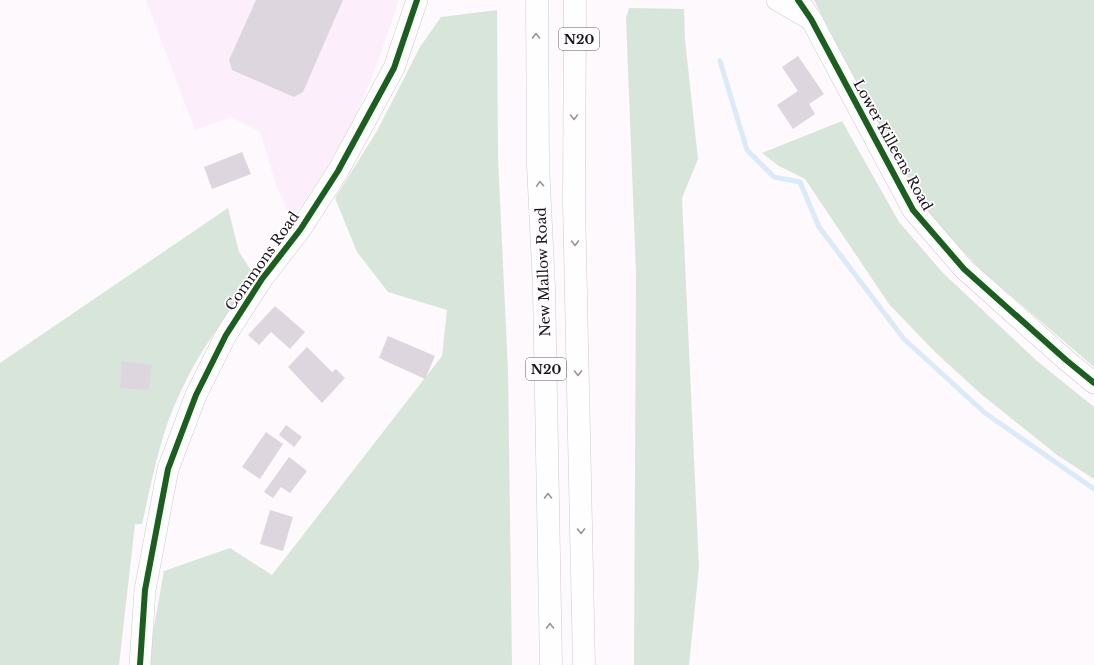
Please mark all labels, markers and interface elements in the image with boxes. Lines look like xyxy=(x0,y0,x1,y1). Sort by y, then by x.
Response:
road number: N20 xyxy=(559,28,599,50)
one-way arrow xyxy=(532,33,540,39)
street label: Lower Killeens Road xyxy=(849,76,937,214)
one-way arrow xyxy=(570,114,578,120)
one-way arrow xyxy=(535,181,544,187)
street label: New Mallow Road xyxy=(532,206,554,337)
street label: Commons Road xyxy=(221,208,303,314)
one-way arrow xyxy=(571,240,579,246)
road number: N20 xyxy=(526,358,566,380)
one-way arrow xyxy=(574,370,582,376)
one-way arrow xyxy=(544,493,552,499)
one-way arrow xyxy=(577,528,585,534)
one-way arrow xyxy=(546,623,554,629)

